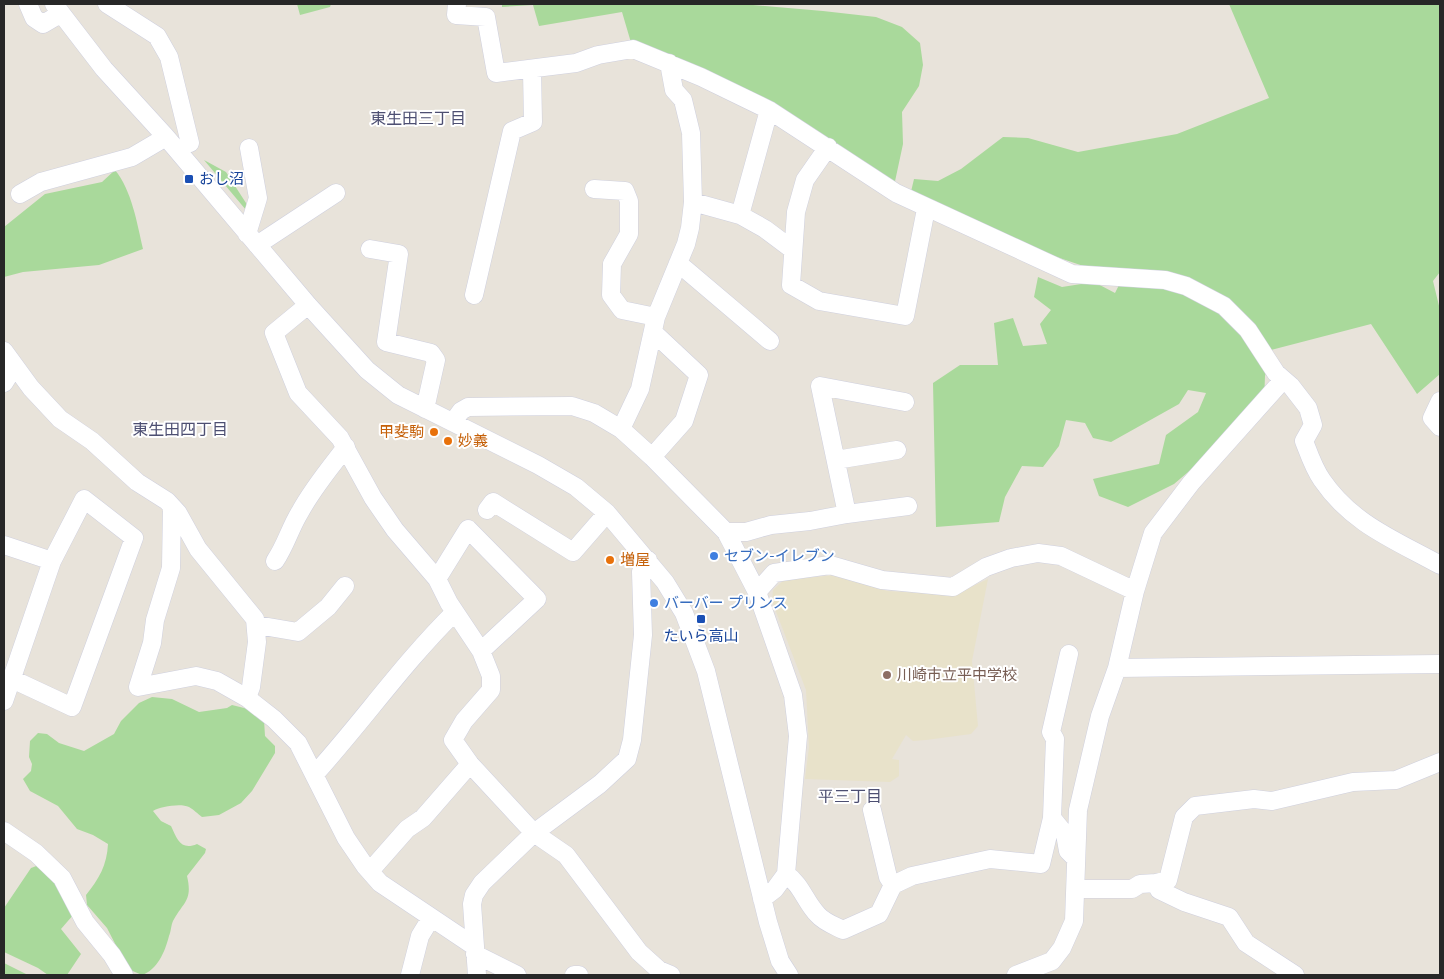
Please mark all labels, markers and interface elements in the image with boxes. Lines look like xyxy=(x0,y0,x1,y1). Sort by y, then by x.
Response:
district label: 東生田三丁目 xyxy=(370,108,466,128)
place label: おし沼 xyxy=(199,169,244,188)
marker: おし沼 xyxy=(183,173,195,185)
district label: 東生田四丁目 xyxy=(132,419,228,439)
place label: 甲斐駒 xyxy=(379,422,424,441)
marker: 甲斐駒 xyxy=(428,426,440,438)
place label: 妙義 xyxy=(458,431,488,450)
marker: 妙義 xyxy=(442,435,454,447)
place label: セブン-イレブン xyxy=(724,546,835,565)
place label: 増屋 xyxy=(620,550,650,569)
marker: セブン-イレブン xyxy=(708,550,720,562)
marker: 増屋 xyxy=(604,554,616,566)
place label: バーバー プリンス xyxy=(664,593,788,612)
marker: バーバー プリンス xyxy=(648,597,660,609)
marker: たいら高山 xyxy=(695,613,707,625)
place label: たいら高山 xyxy=(663,626,739,645)
place label: 川崎市立平中学校 xyxy=(897,665,1017,684)
marker: 川崎市立平中学校 xyxy=(881,669,893,681)
district label: 平三丁目 xyxy=(818,786,882,806)

